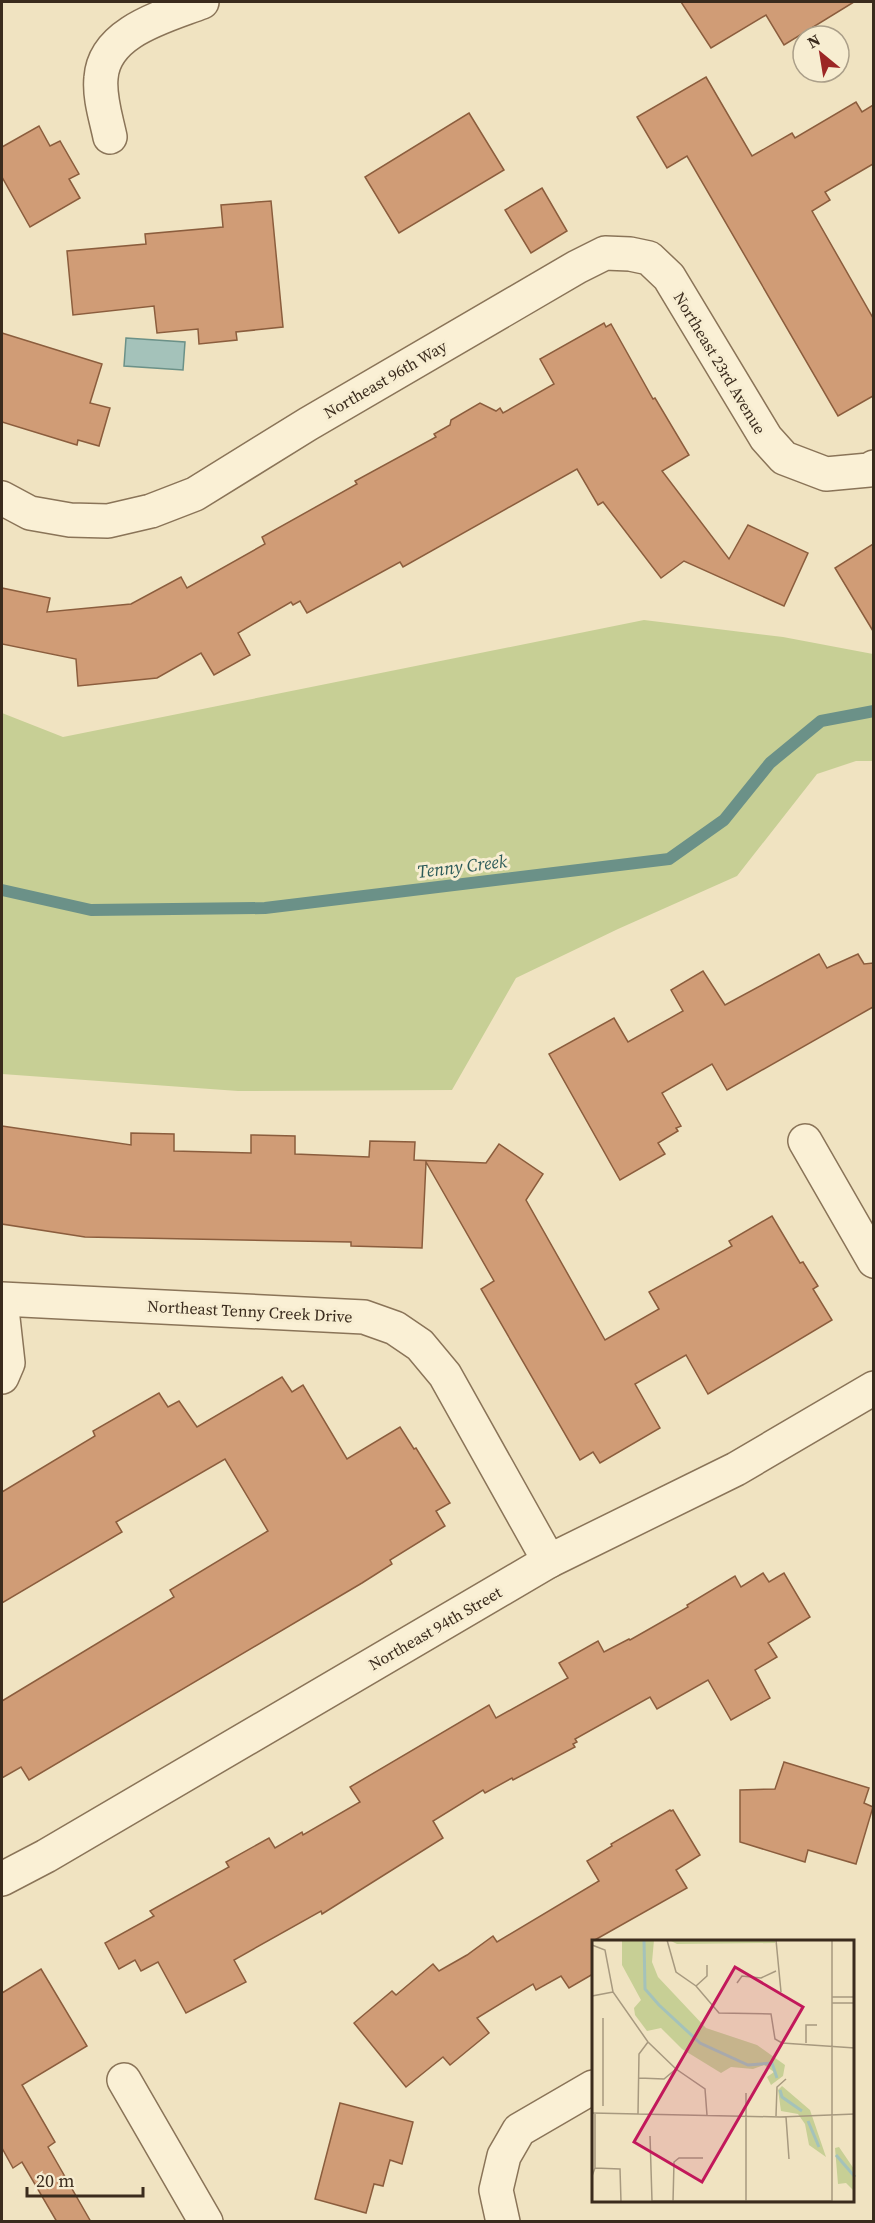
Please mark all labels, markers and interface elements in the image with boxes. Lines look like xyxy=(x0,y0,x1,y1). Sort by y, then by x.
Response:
north arrow xyxy=(791,24,851,84)
text: N xyxy=(803,28,824,53)
street label: Northeast 23rd Avenue xyxy=(669,288,771,438)
street label: Northeast 96th Way xyxy=(319,334,451,423)
water label: Tenny Creek xyxy=(416,848,509,884)
street label: Northeast Tenny Creek Drive xyxy=(147,1295,353,1327)
street label: Northeast 94th Street xyxy=(364,1581,506,1675)
inset map xyxy=(592,1940,854,2202)
scale bar xyxy=(27,2160,142,2198)
text: 20 m xyxy=(36,2168,74,2193)

